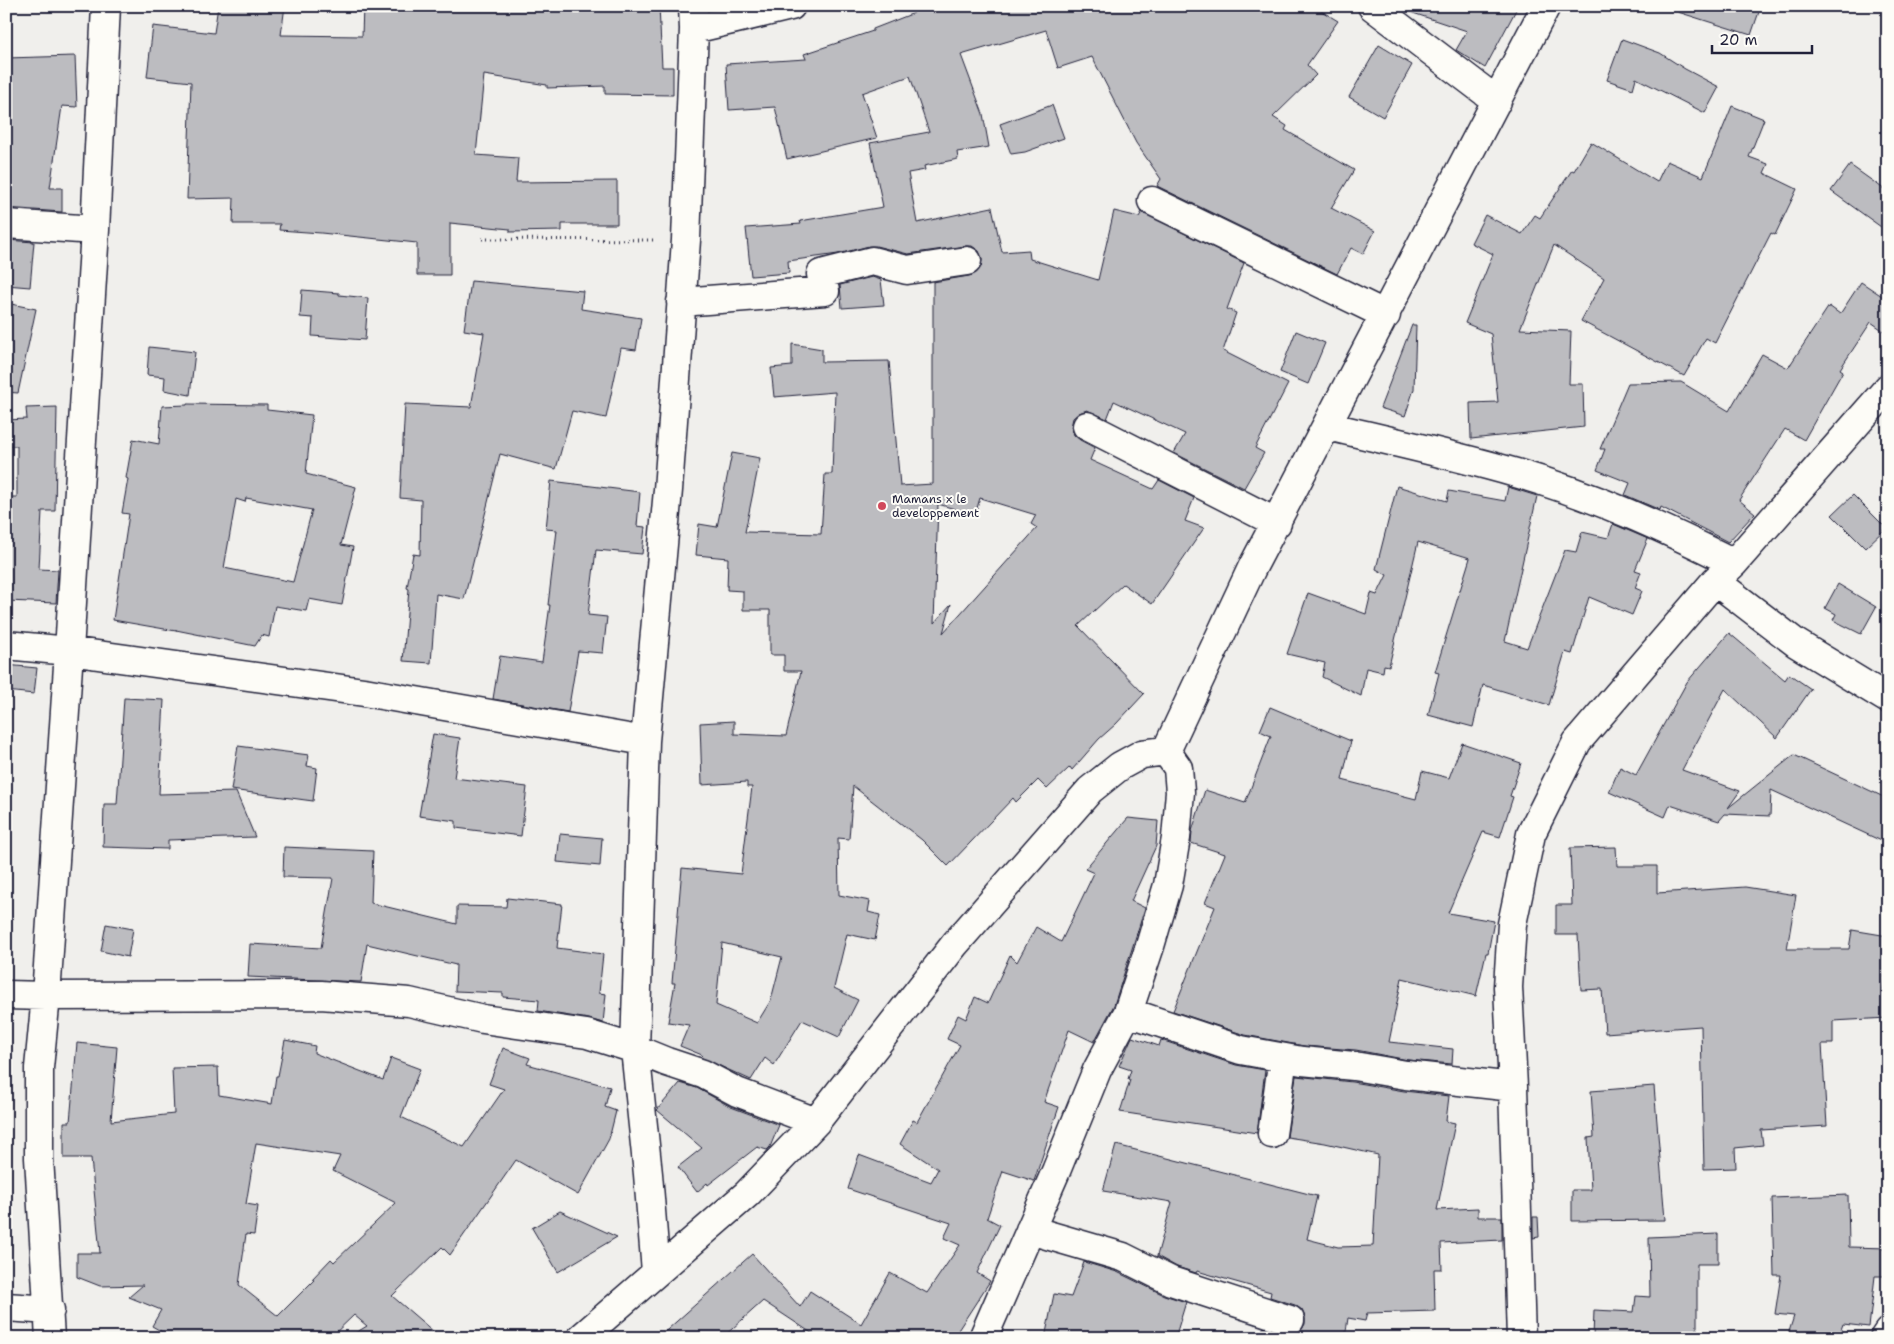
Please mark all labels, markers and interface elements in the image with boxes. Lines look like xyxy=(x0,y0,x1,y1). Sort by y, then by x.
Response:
scale bar xyxy=(1712,22,1812,54)
text: 20 m xyxy=(1719,30,1758,50)
place label: Mamans x le developpement xyxy=(892,491,979,521)
marker: Mamans x le developpement xyxy=(876,500,888,512)

